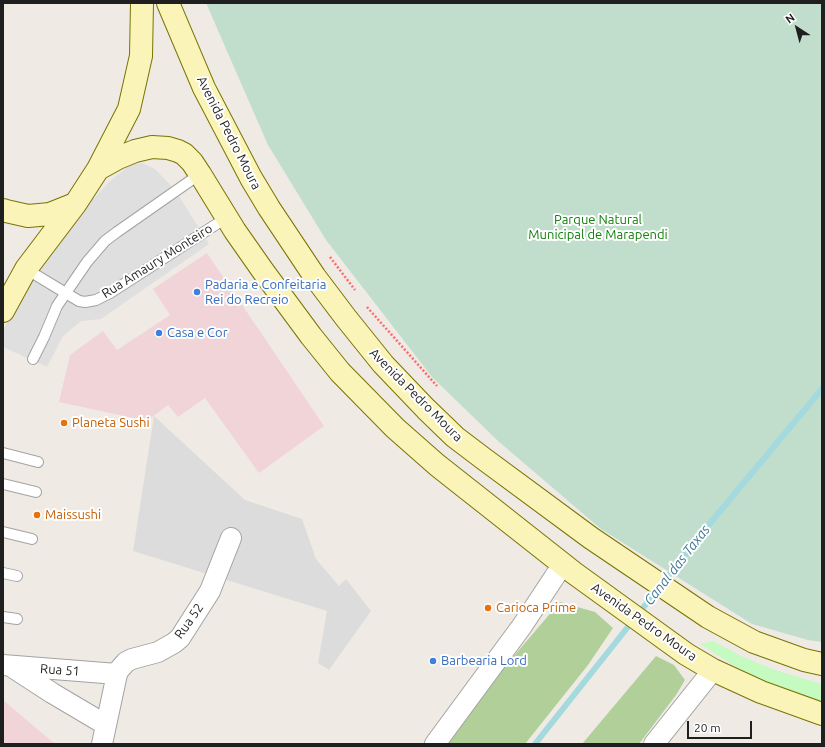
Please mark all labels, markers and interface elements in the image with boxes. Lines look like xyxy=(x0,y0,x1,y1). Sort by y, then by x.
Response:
north arrow xyxy=(777,8,817,48)
text: N xyxy=(783,11,797,26)
street label: Avenida Pedro Moura xyxy=(194,74,264,192)
park label: Parque Natural Municipal de Marapendi xyxy=(528,212,668,243)
street label: Rua Amaury Monteiro xyxy=(99,221,215,301)
place label: Padaria e Confeitaria Rei do Recreio xyxy=(205,277,326,308)
marker: Padaria e Confeitaria Rei do Recreio xyxy=(192,287,202,297)
place label: Casa e Cor xyxy=(167,325,228,341)
marker: Casa e Cor xyxy=(154,328,164,338)
street label: Avenida Pedro Moura xyxy=(366,345,466,445)
place label: Planeta Sushi xyxy=(72,415,150,431)
marker: Planeta Sushi xyxy=(59,418,69,428)
place label: Maissushi xyxy=(45,507,101,523)
marker: Maissushi xyxy=(32,510,42,520)
water label: Canal das Taxas xyxy=(640,521,714,609)
street label: Avenida Pedro Moura xyxy=(588,580,700,664)
street label: Rua 52 xyxy=(171,600,207,642)
place label: Carioca Prime xyxy=(496,600,576,616)
marker: Carioca Prime xyxy=(483,603,493,613)
place label: Barbearia Lord xyxy=(441,653,527,669)
marker: Barbearia Lord xyxy=(428,656,438,666)
street label: Rua 51 xyxy=(40,661,80,679)
scale bar xyxy=(689,713,754,739)
text: 20 m xyxy=(694,721,721,734)

